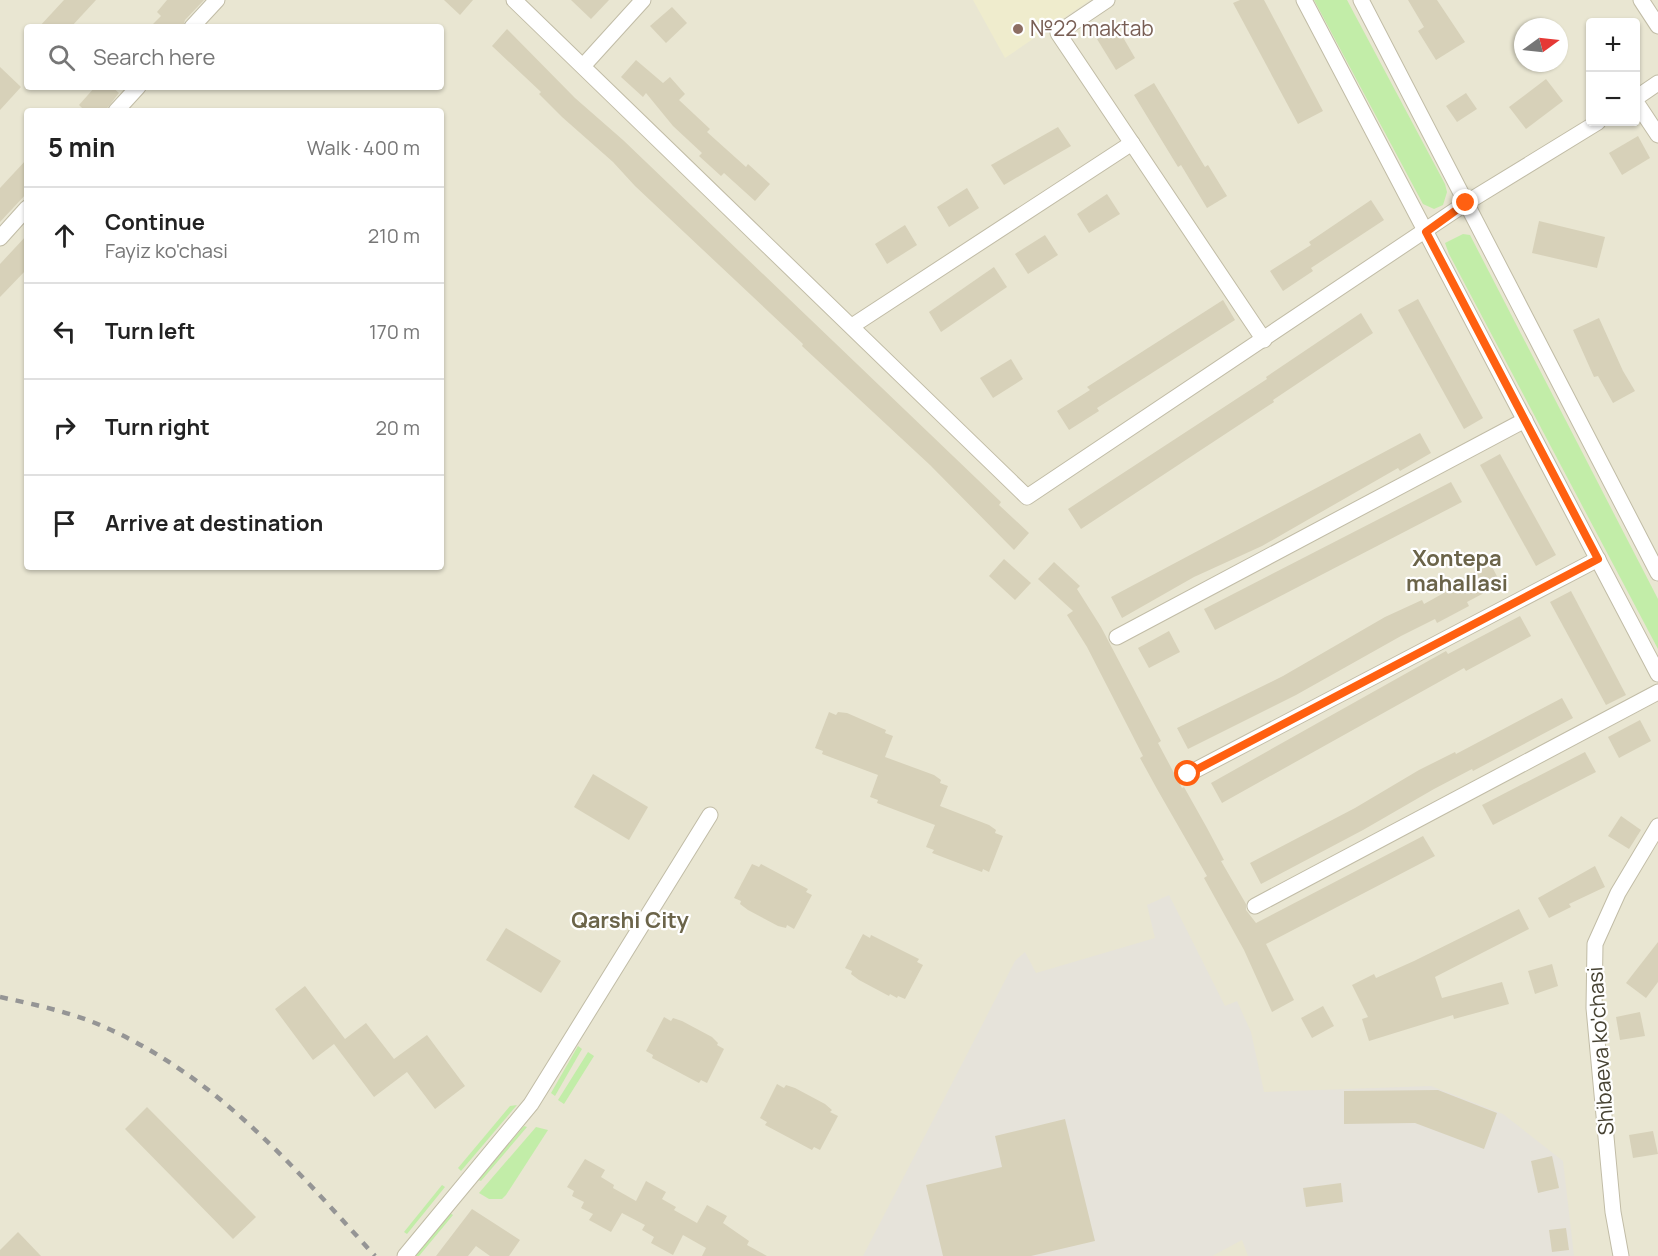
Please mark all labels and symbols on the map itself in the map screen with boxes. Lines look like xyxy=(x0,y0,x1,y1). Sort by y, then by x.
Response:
place label: №22 maktab xyxy=(1030,14,1154,42)
north arrow xyxy=(1514,18,1568,72)
marker: №22 maktab xyxy=(1011,22,1025,36)
route end xyxy=(1452,189,1478,215)
district label: Xontepa mahallasi xyxy=(1406,543,1508,598)
route start xyxy=(1174,760,1200,786)
district label: Qarshi City xyxy=(571,905,690,935)
street label: Shibaeva ko'chasi xyxy=(1580,966,1620,1136)

